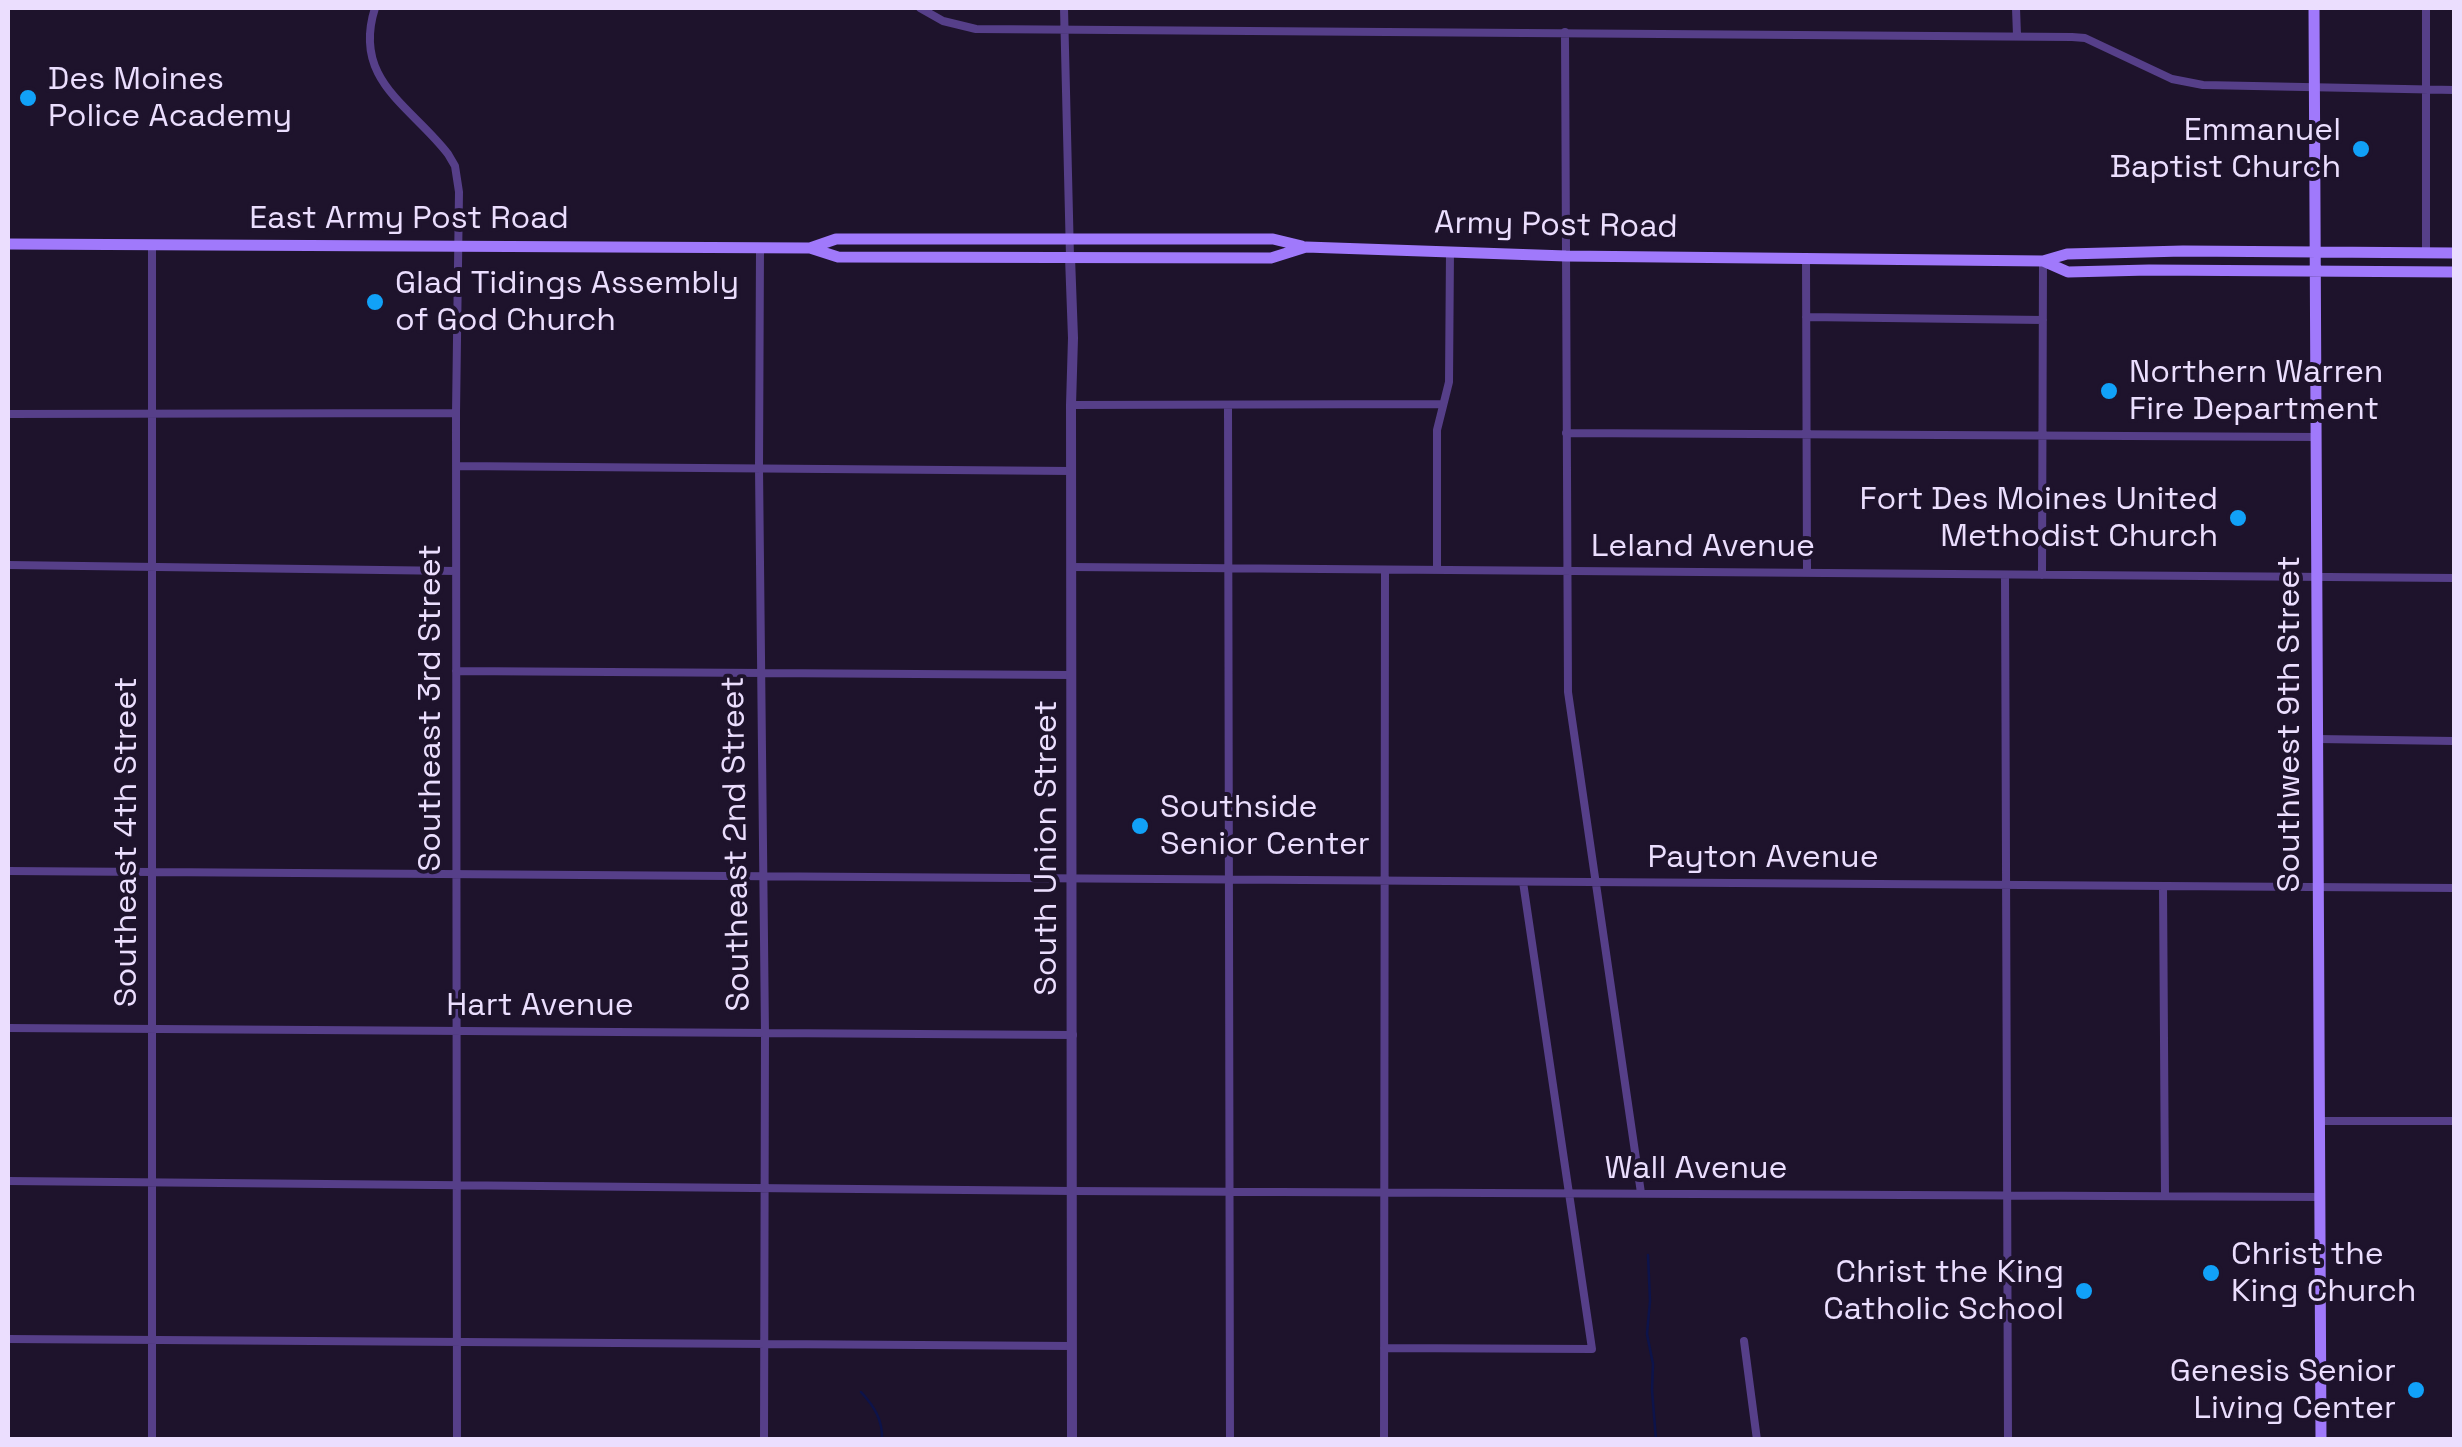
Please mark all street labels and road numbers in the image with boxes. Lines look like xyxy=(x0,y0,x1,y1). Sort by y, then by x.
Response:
street label: East Army Post Road xyxy=(249,200,569,238)
street label: Army Post Road xyxy=(1434,205,1678,247)
street label: Leland Avenue xyxy=(1591,528,1815,566)
street label: Southeast 3rd Street xyxy=(412,544,450,872)
street label: Southwest 9th Street xyxy=(2271,556,2309,892)
street label: Southeast 2nd Street xyxy=(715,676,759,1012)
street label: Southeast 4th Street xyxy=(108,677,146,1007)
street label: South Union Street xyxy=(1028,700,1066,996)
street label: Payton Avenue xyxy=(1647,839,1879,877)
street label: Hart Avenue xyxy=(446,987,634,1025)
street label: Wall Avenue xyxy=(1605,1150,1787,1188)

